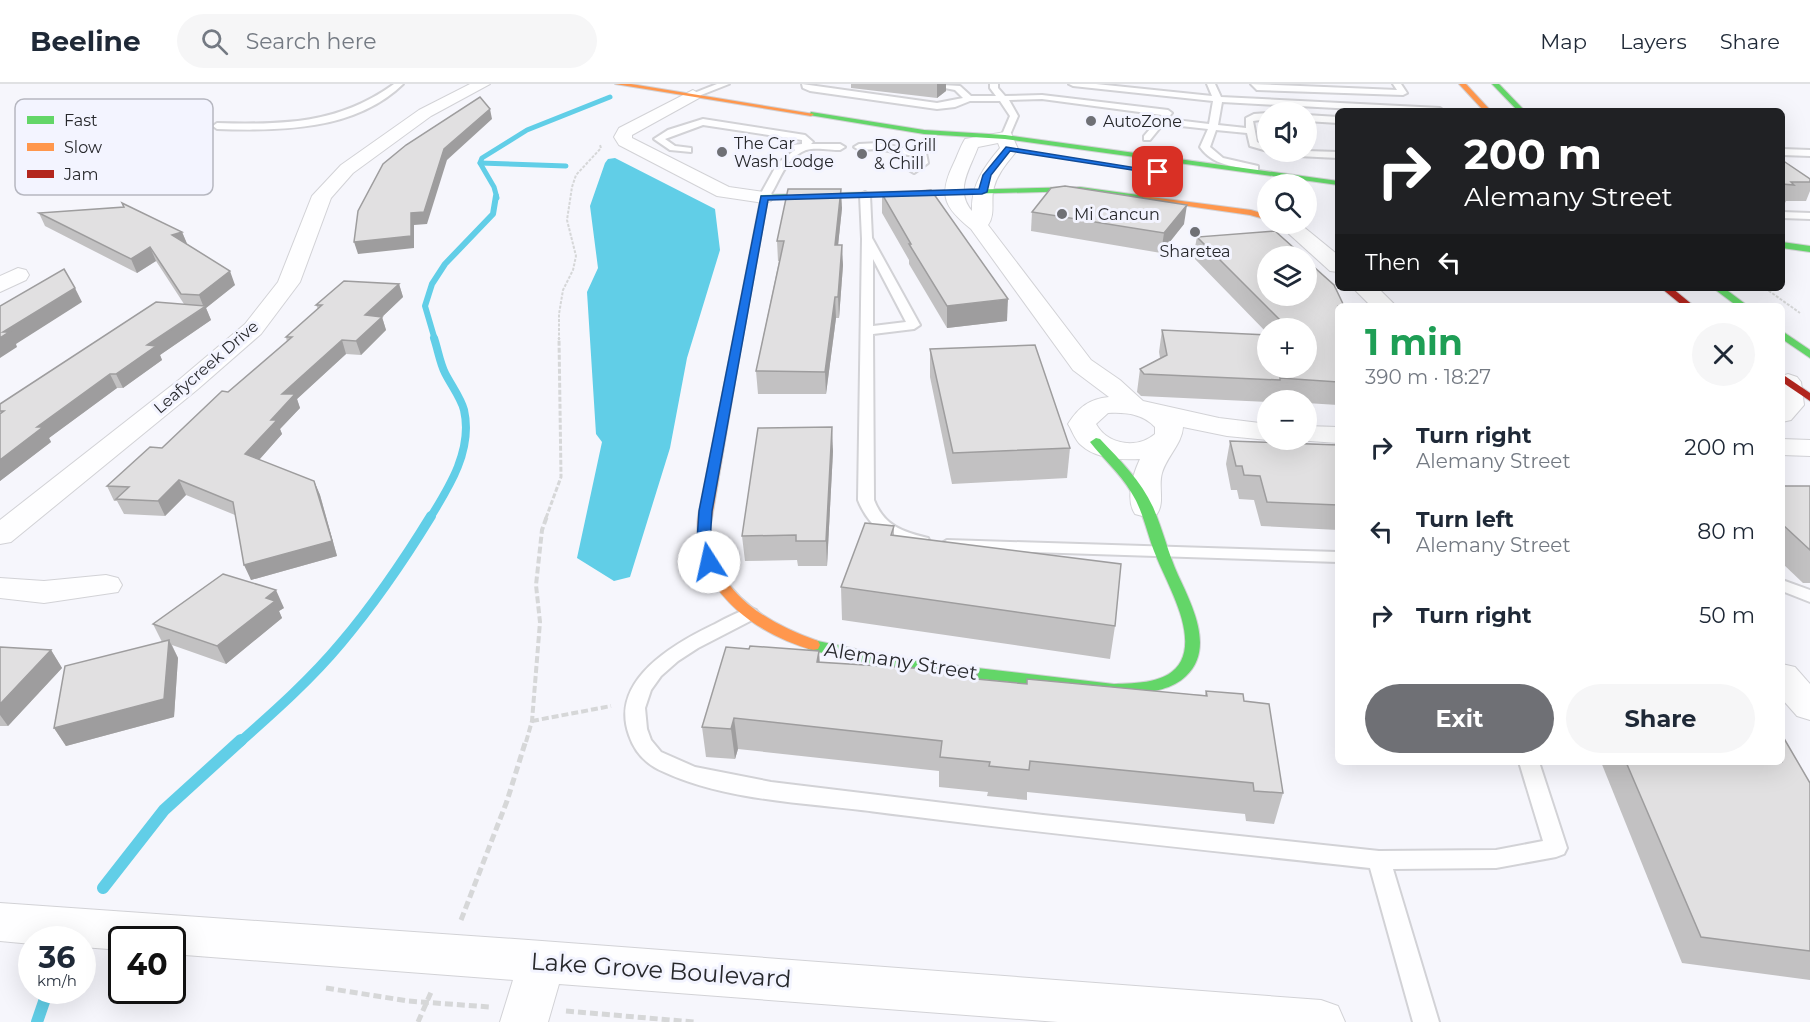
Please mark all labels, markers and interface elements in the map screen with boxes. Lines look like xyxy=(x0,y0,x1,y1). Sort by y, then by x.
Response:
search box xyxy=(177,14,597,68)
text: Beeline xyxy=(30,24,141,58)
icon: search xyxy=(198,25,231,58)
text: Search here xyxy=(246,28,377,55)
text: Map xyxy=(1540,29,1587,54)
text: Layers xyxy=(1620,29,1687,54)
text: Share xyxy=(1720,29,1780,54)
legend xyxy=(15,99,213,195)
map controls xyxy=(1257,102,1317,450)
button: sound xyxy=(1257,102,1317,162)
text: Fast xyxy=(64,111,98,130)
place label: AutoZone xyxy=(1103,112,1182,131)
marker: AutoZone xyxy=(1084,114,1098,128)
text: 200 m xyxy=(1464,128,1602,180)
icon: right xyxy=(1365,132,1443,210)
place label: The Car Wash Lodge xyxy=(734,134,834,171)
place label: DQ Grill & Chill xyxy=(874,136,936,173)
text: Slow xyxy=(64,138,102,157)
marker: The Car Wash Lodge xyxy=(715,145,729,159)
pin xyxy=(1132,146,1183,197)
marker: DQ Grill & Chill xyxy=(855,147,869,161)
icon: arrive xyxy=(1141,155,1174,188)
text: Jam xyxy=(63,165,98,184)
button: search xyxy=(1257,174,1317,234)
text: Alemany Street xyxy=(1464,180,1673,213)
place label: Mi Cancun xyxy=(1074,205,1160,224)
marker: Mi Cancun xyxy=(1055,207,1069,221)
marker: Sharetea xyxy=(1188,225,1202,239)
place label: Sharetea xyxy=(1159,242,1231,261)
button: layers xyxy=(1257,246,1317,306)
icon: left xyxy=(1433,246,1466,279)
text: Then xyxy=(1365,249,1421,276)
street label: Leafycreek Drive xyxy=(150,316,262,418)
button: + xyxy=(1257,318,1317,378)
text: 1 min xyxy=(1365,320,1463,364)
button: close xyxy=(1692,323,1755,386)
text: 390 m · 18:27 xyxy=(1365,365,1491,389)
button: − xyxy=(1257,390,1317,450)
text: Turn right xyxy=(1416,422,1531,449)
icon: right xyxy=(1365,431,1398,464)
text: 200 m xyxy=(1684,434,1755,461)
text: Alemany Street xyxy=(1416,449,1571,473)
text: Turn left xyxy=(1416,506,1514,533)
icon: left xyxy=(1365,515,1398,548)
text: 80 m xyxy=(1697,518,1755,545)
position arrow xyxy=(677,530,741,594)
text: Alemany Street xyxy=(1416,533,1571,557)
icon: right xyxy=(1365,599,1398,632)
text: Turn right xyxy=(1416,602,1531,629)
text: 50 m xyxy=(1699,602,1755,629)
street label: Alemany Street xyxy=(823,637,979,685)
button: Exit xyxy=(1365,684,1554,753)
button: Share xyxy=(1566,684,1755,753)
speed limit sign: 40 xyxy=(108,926,186,1004)
text: 36 xyxy=(39,939,75,976)
street label: Lake Grove Boulevard xyxy=(530,946,792,994)
text: km/h xyxy=(37,971,77,990)

